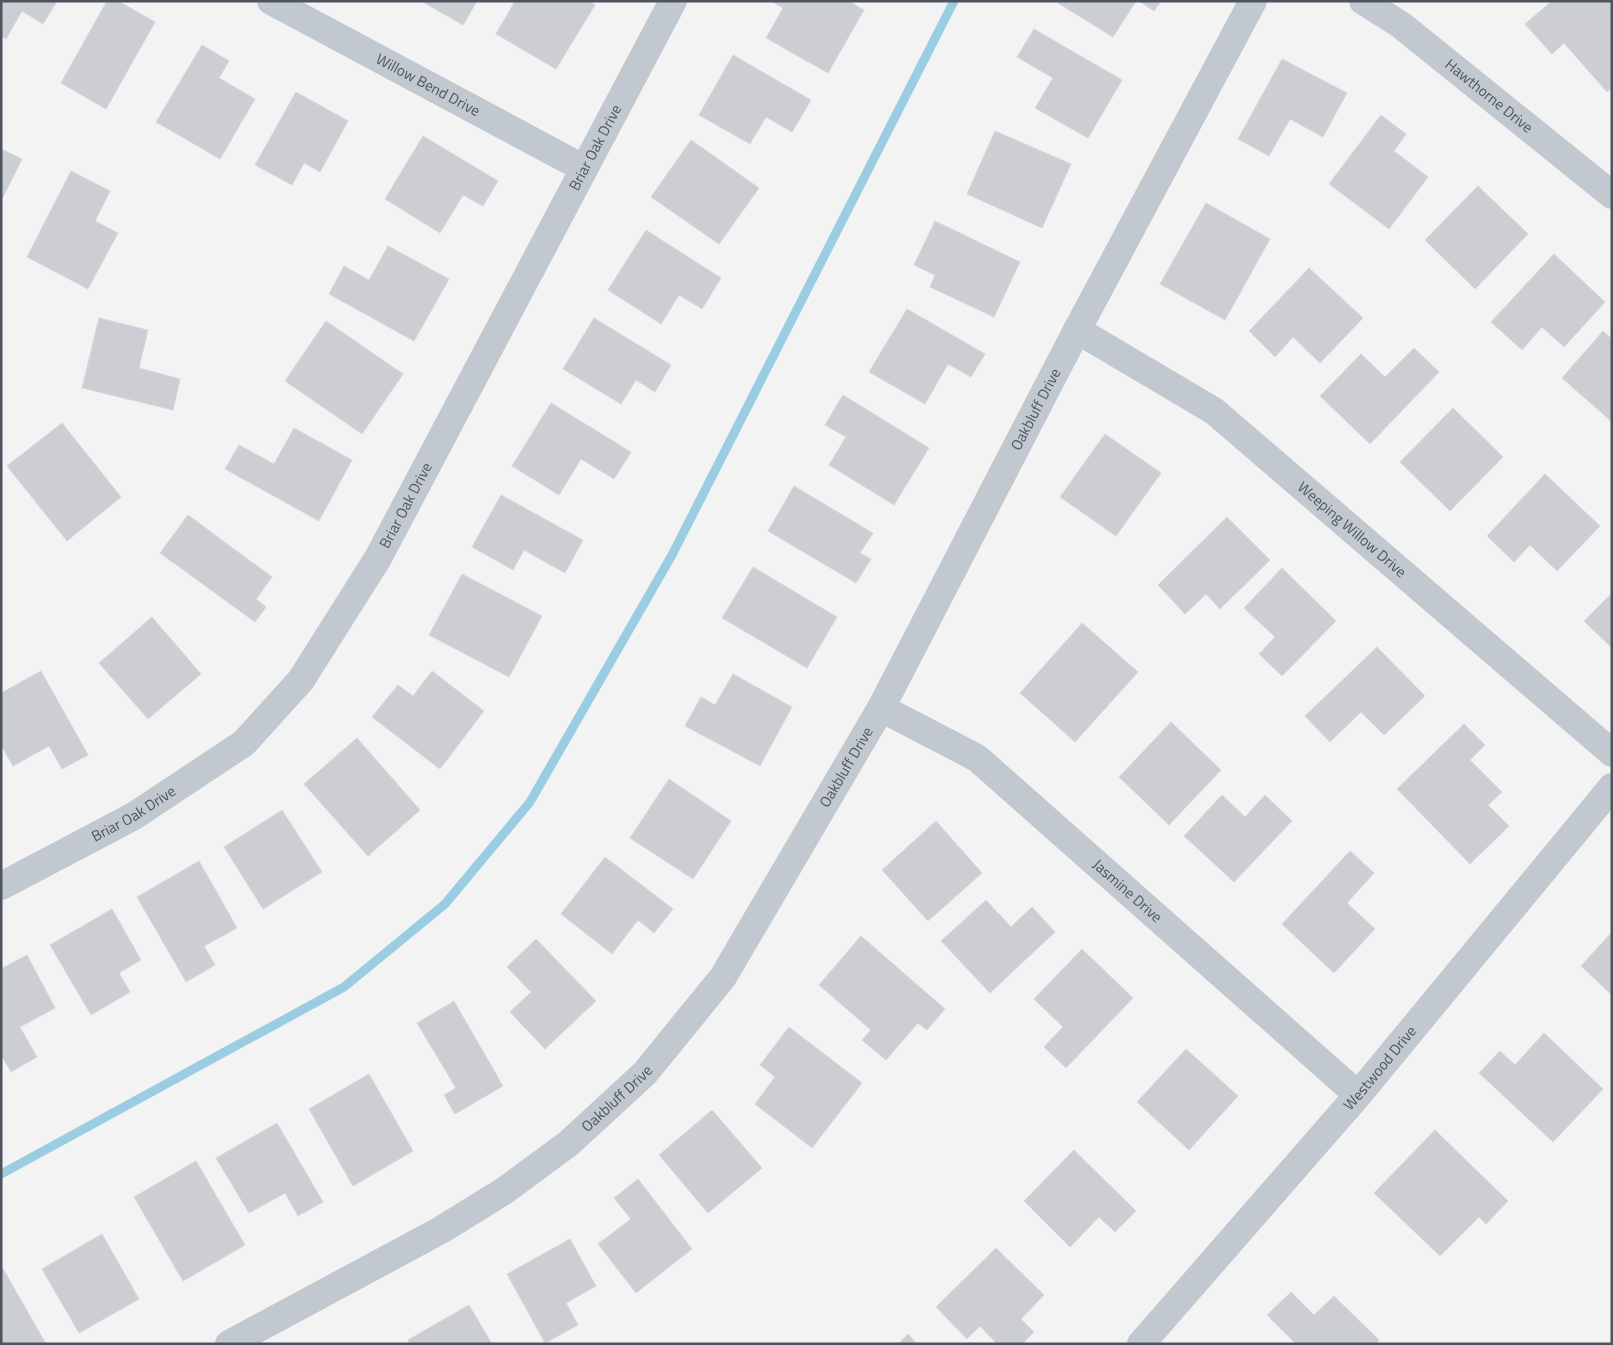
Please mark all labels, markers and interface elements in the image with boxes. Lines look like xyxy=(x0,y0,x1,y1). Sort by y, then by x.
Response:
street label: Willow Bend Drive xyxy=(372,47,484,122)
street label: Hawthorne Drive xyxy=(1440,53,1538,138)
street label: Briar Oak Drive xyxy=(563,100,627,194)
street label: Oakbluff Drive xyxy=(1004,364,1066,454)
street label: Briar Oak Drive xyxy=(373,458,438,552)
street label: Weeping Willow Drive xyxy=(1293,476,1412,583)
street label: Oakbluff Drive xyxy=(813,722,879,812)
street label: Briar Oak Drive xyxy=(87,779,180,847)
street label: Jasmine Drive xyxy=(1088,853,1168,928)
street label: Westwood Drive xyxy=(1338,1020,1422,1115)
street label: Oakbluff Drive xyxy=(576,1060,658,1137)

